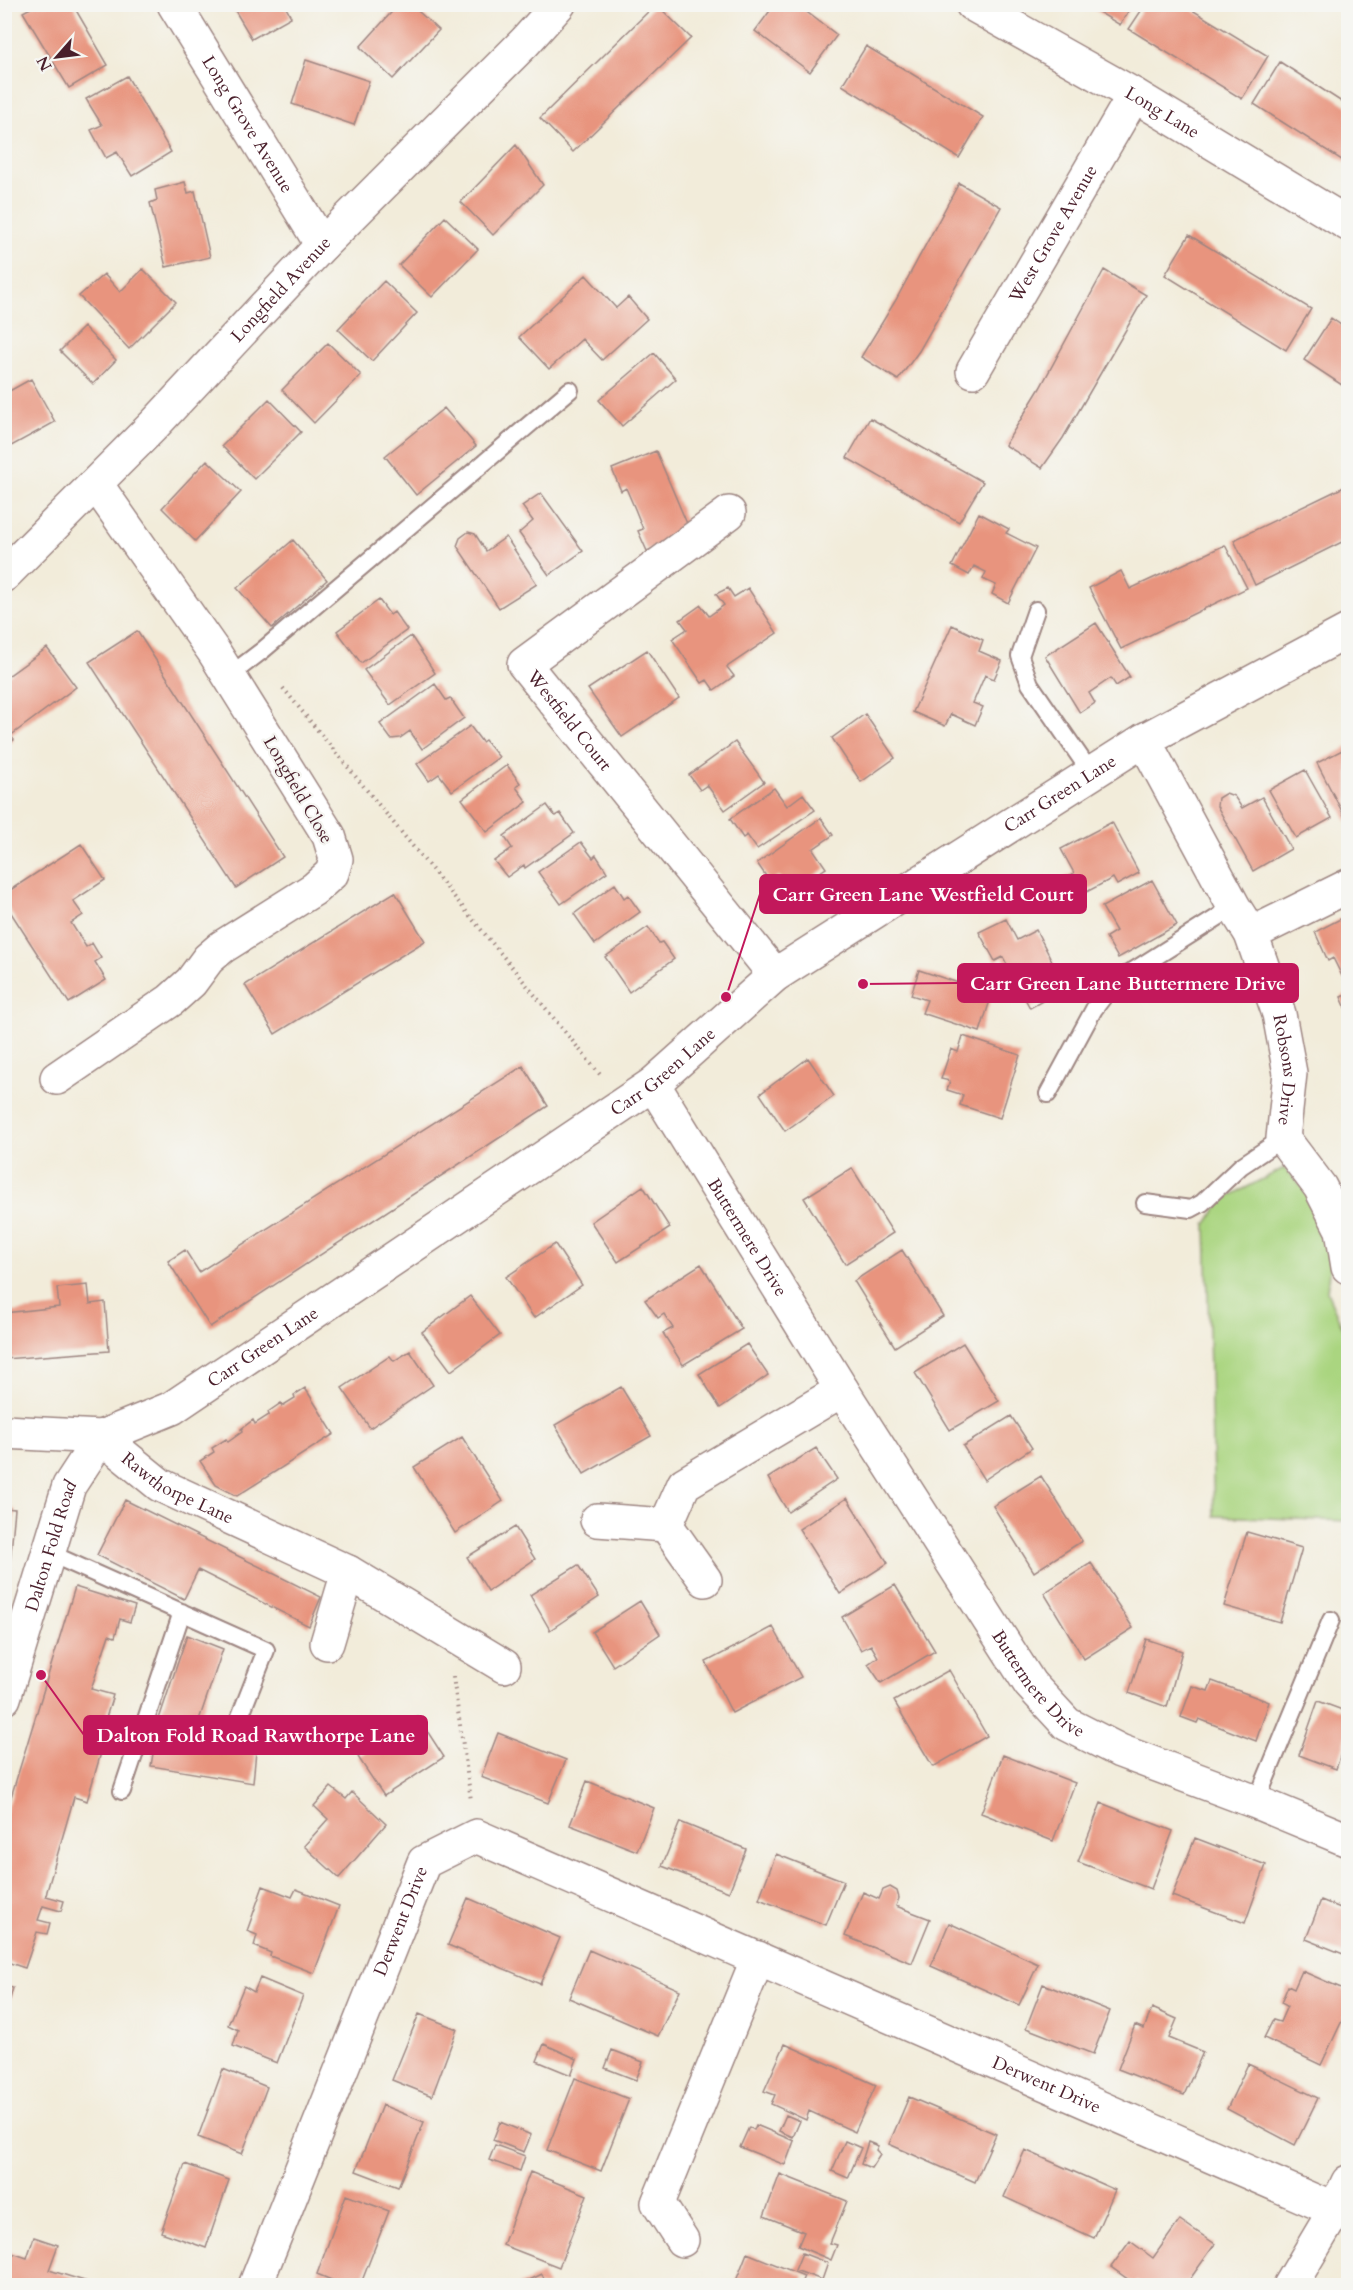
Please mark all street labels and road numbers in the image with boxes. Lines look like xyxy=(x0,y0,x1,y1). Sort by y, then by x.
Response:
street label: Long Grove Avenue xyxy=(196,51,299,198)
street label: Long Lane xyxy=(1121,80,1204,144)
street label: West Grove Avenue xyxy=(1003,160,1103,308)
street label: Longfield Avenue xyxy=(225,230,337,348)
street label: Westfield Court xyxy=(521,664,618,776)
street label: Longfield Close xyxy=(257,732,339,848)
street label: Carr Green Lane xyxy=(999,748,1121,839)
street label: Robsons Drive xyxy=(1267,1012,1303,1127)
street label: Carr Green Lane xyxy=(605,1021,721,1122)
street label: Buttermere Drive xyxy=(702,1173,794,1301)
street label: Carr Green Lane xyxy=(202,1301,323,1393)
street label: Rawthorpe Lane xyxy=(116,1446,238,1530)
street label: Dalton Fold Road xyxy=(19,1474,83,1615)
street label: Buttermere Drive xyxy=(986,1625,1089,1743)
street label: Derwent Drive xyxy=(367,1862,434,1980)
street label: Derwent Drive xyxy=(988,2050,1105,2119)

